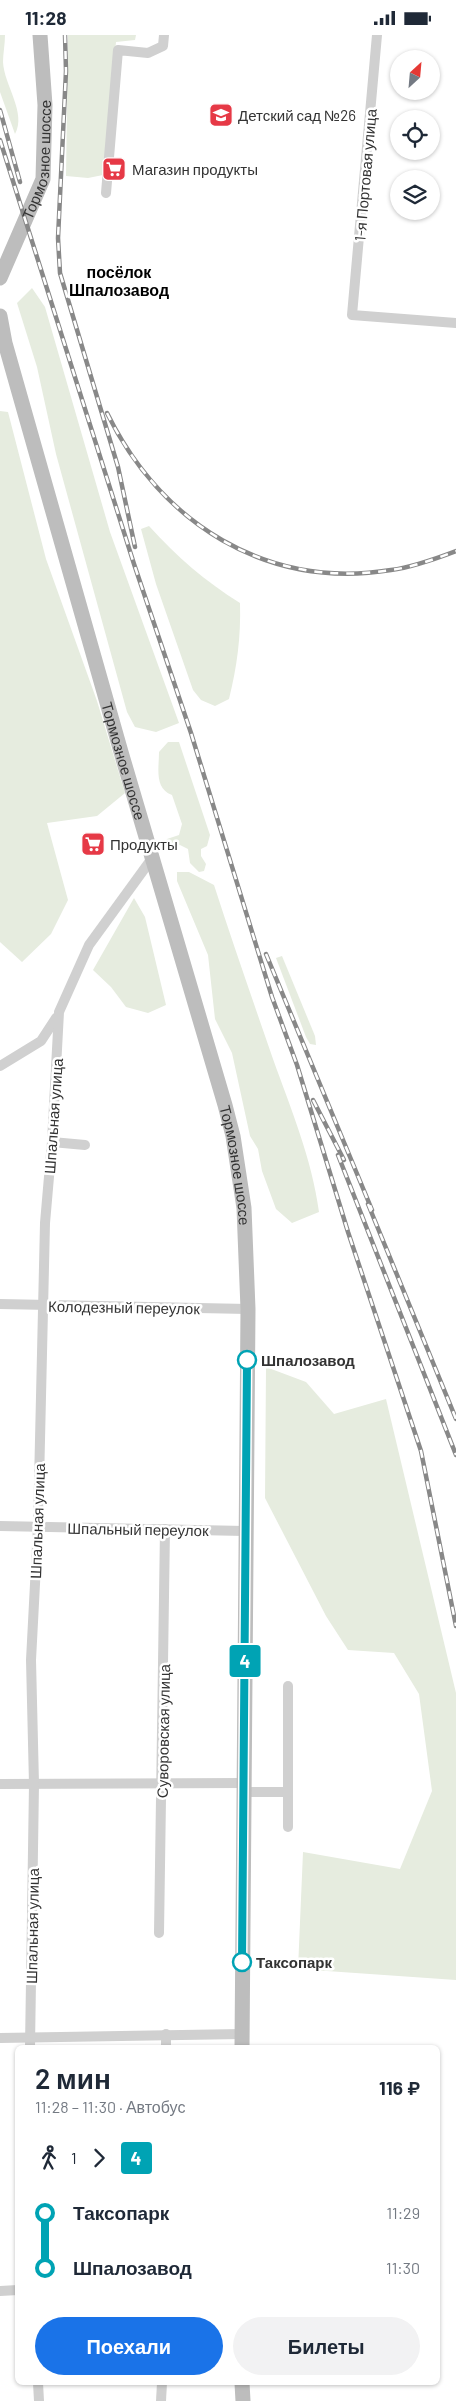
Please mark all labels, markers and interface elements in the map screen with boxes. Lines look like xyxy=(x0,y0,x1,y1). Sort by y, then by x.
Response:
text: 11:28 xyxy=(25,6,66,29)
north arrow xyxy=(390,50,440,100)
map controls xyxy=(390,50,440,220)
street label: Тормозное шоссе xyxy=(18,99,54,222)
school or university icon: Детский сад №26 xyxy=(208,102,234,128)
place label: Детский сад №26 xyxy=(238,106,356,124)
street label: 1-я Портовая улица xyxy=(350,107,380,242)
button: locate xyxy=(390,110,440,160)
supermarket icon: Магазин продукты xyxy=(101,156,127,182)
place label: Магазин продукты xyxy=(132,160,258,178)
button: layers xyxy=(390,170,440,220)
district label: посёлок Шпалозавод xyxy=(69,262,169,299)
street label: Тормозное шоссе xyxy=(98,700,150,822)
supermarket icon: Продукты xyxy=(80,831,106,857)
place label: Продукты xyxy=(110,835,178,853)
street label: Шпальная улица xyxy=(40,1057,66,1174)
street label: Тормозное шоссе xyxy=(216,1103,254,1226)
street label: Колодезный переулок xyxy=(48,1297,200,1317)
marker: Шпалозавод xyxy=(237,1350,257,1370)
place label: Шпалозавод xyxy=(261,1351,355,1369)
street label: Шпальная улица xyxy=(26,1462,48,1579)
street label: Шпальный переулок xyxy=(67,1519,209,1539)
line badge: 4 xyxy=(229,1645,261,1677)
text: 4 xyxy=(240,1650,250,1672)
street label: Суворовская улица xyxy=(153,1663,173,1798)
street label: Шпальная улица xyxy=(22,1867,42,1984)
marker: Таксопарк xyxy=(232,1952,252,1972)
place label: Таксопарк xyxy=(256,1953,333,1971)
text: 2 мин xyxy=(35,2061,111,2095)
text: 116 ₽ xyxy=(379,2076,420,2099)
text: 11:28 – 11:30 · Автобус xyxy=(35,2097,185,2116)
icon: walk xyxy=(35,2144,63,2172)
icon: forward xyxy=(85,2144,113,2172)
text: 4 xyxy=(131,2147,142,2169)
text: 1 xyxy=(71,2148,77,2167)
text: Таксопарк xyxy=(73,2201,169,2224)
text: 11:29 xyxy=(386,2203,420,2222)
text: Шпалозавод xyxy=(73,2256,192,2279)
text: 11:30 xyxy=(386,2258,420,2277)
button: Поехали xyxy=(35,2317,223,2375)
button: Билеты xyxy=(233,2317,420,2375)

